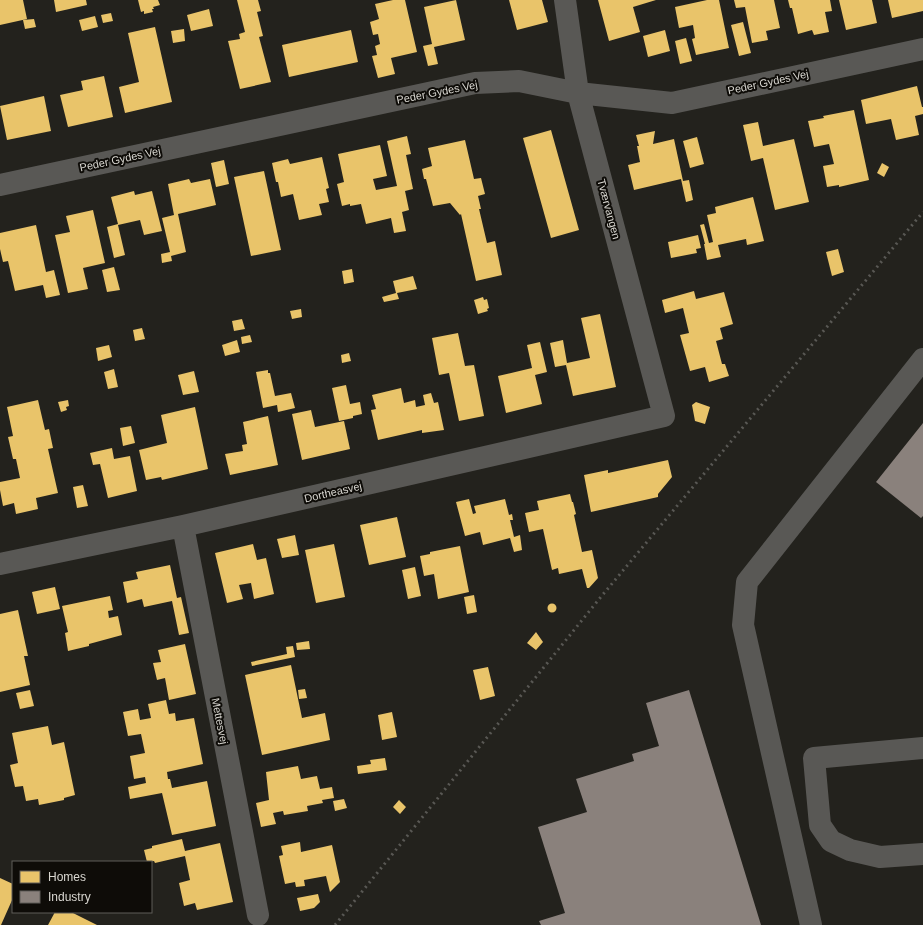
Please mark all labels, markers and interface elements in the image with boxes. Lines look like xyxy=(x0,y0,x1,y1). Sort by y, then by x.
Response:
street label: Peder Gydes Vej xyxy=(726,68,810,96)
street label: Peder Gydes Vej xyxy=(395,78,479,106)
street label: Peder Gydes Vej xyxy=(78,145,162,173)
street label: Tværvangen xyxy=(595,178,623,240)
street label: Dortheasvej xyxy=(303,480,363,504)
street label: Mettesvej xyxy=(210,697,230,745)
legend xyxy=(12,861,152,913)
text: Homes xyxy=(48,870,86,884)
text: Industry xyxy=(48,890,91,904)

